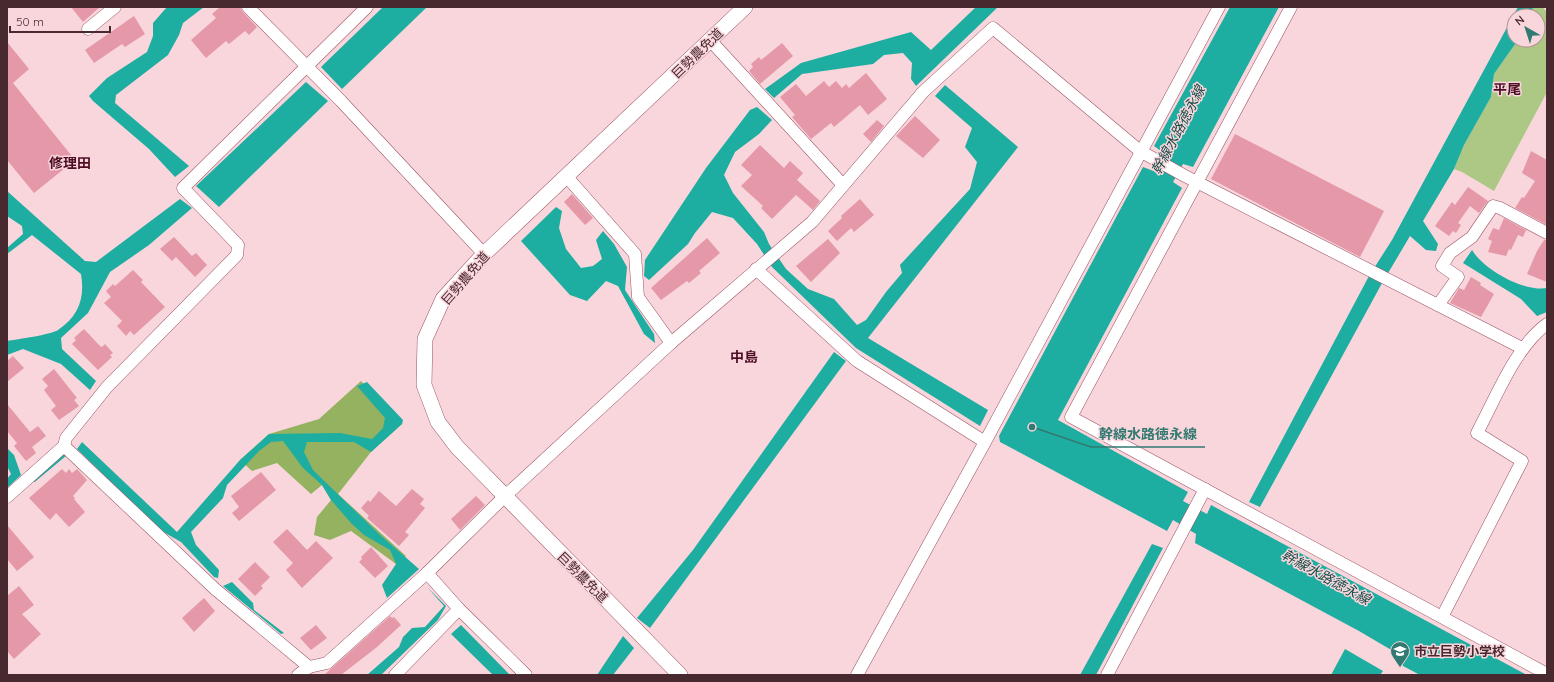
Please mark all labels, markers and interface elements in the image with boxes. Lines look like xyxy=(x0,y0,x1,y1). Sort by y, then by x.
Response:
scale bar xyxy=(10,8,110,34)
north arrow xyxy=(1506,8,1546,48)
text: N xyxy=(1512,12,1527,28)
text: 50 m xyxy=(16,14,44,29)
street label: 巨勢農免道 xyxy=(668,25,726,81)
district label: 平尾 xyxy=(1493,80,1521,98)
water label: 幹線水路徳永線 xyxy=(1147,81,1210,177)
district label: 修理田 xyxy=(49,154,91,172)
street label: 巨勢農免道 xyxy=(438,248,492,308)
district label: 中島 xyxy=(730,348,758,366)
callout: 幹線水路徳永線 xyxy=(1091,421,1205,447)
text: 幹線水路徳永線 xyxy=(1099,425,1197,443)
water label: 幹線水路徳永線 xyxy=(1279,545,1375,610)
street label: 巨勢農免道 xyxy=(554,548,612,606)
school or university icon: 市立巨勢小学校 xyxy=(1389,640,1411,668)
place label: 市立巨勢小学校 xyxy=(1414,643,1505,659)

